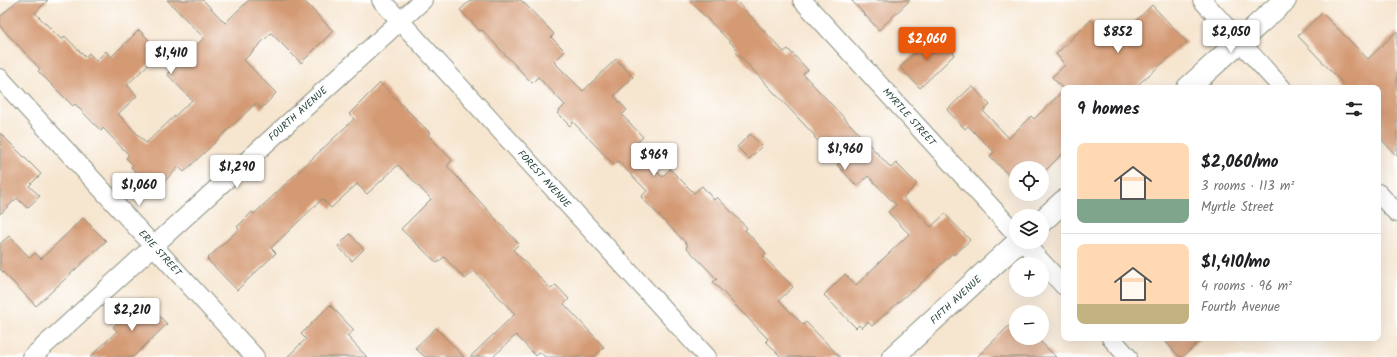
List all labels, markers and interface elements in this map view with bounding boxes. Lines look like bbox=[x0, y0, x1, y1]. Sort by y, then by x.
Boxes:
pin: $852 bbox=[1094, 20, 1142, 54]
pin: $2,050 bbox=[1198, 20, 1264, 54]
text: $852 bbox=[1103, 22, 1133, 43]
text: $2,050 bbox=[1212, 22, 1250, 43]
pin: $2,060 bbox=[894, 27, 960, 61]
text: $2,060 bbox=[907, 29, 947, 50]
pin: $1,410 bbox=[138, 41, 204, 75]
text: $1,410 bbox=[155, 43, 187, 64]
street label: FOURTH AVENUE bbox=[265, 82, 332, 145]
street label: MYRTLE STREET bbox=[878, 84, 941, 151]
text: 9 homes bbox=[1077, 96, 1140, 123]
icon: filters bbox=[1343, 98, 1365, 120]
pin: $1,960 bbox=[812, 137, 878, 171]
text: $1,960 bbox=[827, 139, 863, 160]
pin: $969 bbox=[630, 143, 678, 177]
text: $969 bbox=[640, 145, 668, 166]
street label: FOREST AVENUE bbox=[513, 146, 575, 213]
text: $2,060/mo bbox=[1201, 149, 1279, 176]
pin: $1,290 bbox=[204, 155, 270, 189]
text: $1,290 bbox=[219, 157, 255, 178]
icon: home bbox=[1109, 159, 1157, 207]
map controls bbox=[1009, 161, 1049, 345]
button: locate bbox=[1009, 161, 1049, 201]
pin: $1,060 bbox=[106, 173, 172, 207]
text: $1,060 bbox=[121, 175, 157, 196]
text: 3 rooms · 113 m² bbox=[1201, 176, 1294, 197]
text: Myrtle Street bbox=[1201, 197, 1274, 218]
button: layers bbox=[1009, 209, 1049, 249]
street label: ERIE STREET bbox=[135, 226, 187, 281]
text: $1,410/mo bbox=[1201, 249, 1270, 276]
button: + bbox=[1009, 257, 1049, 297]
icon: home bbox=[1109, 260, 1157, 308]
street label: FIFTH AVENUE bbox=[927, 271, 986, 328]
text: 4 rooms · 96 m² bbox=[1201, 276, 1292, 297]
text: Fourth Avenue bbox=[1201, 297, 1280, 318]
pin: $2,210 bbox=[99, 298, 165, 332]
text: $2,210 bbox=[114, 300, 150, 321]
button: − bbox=[1009, 305, 1049, 345]

